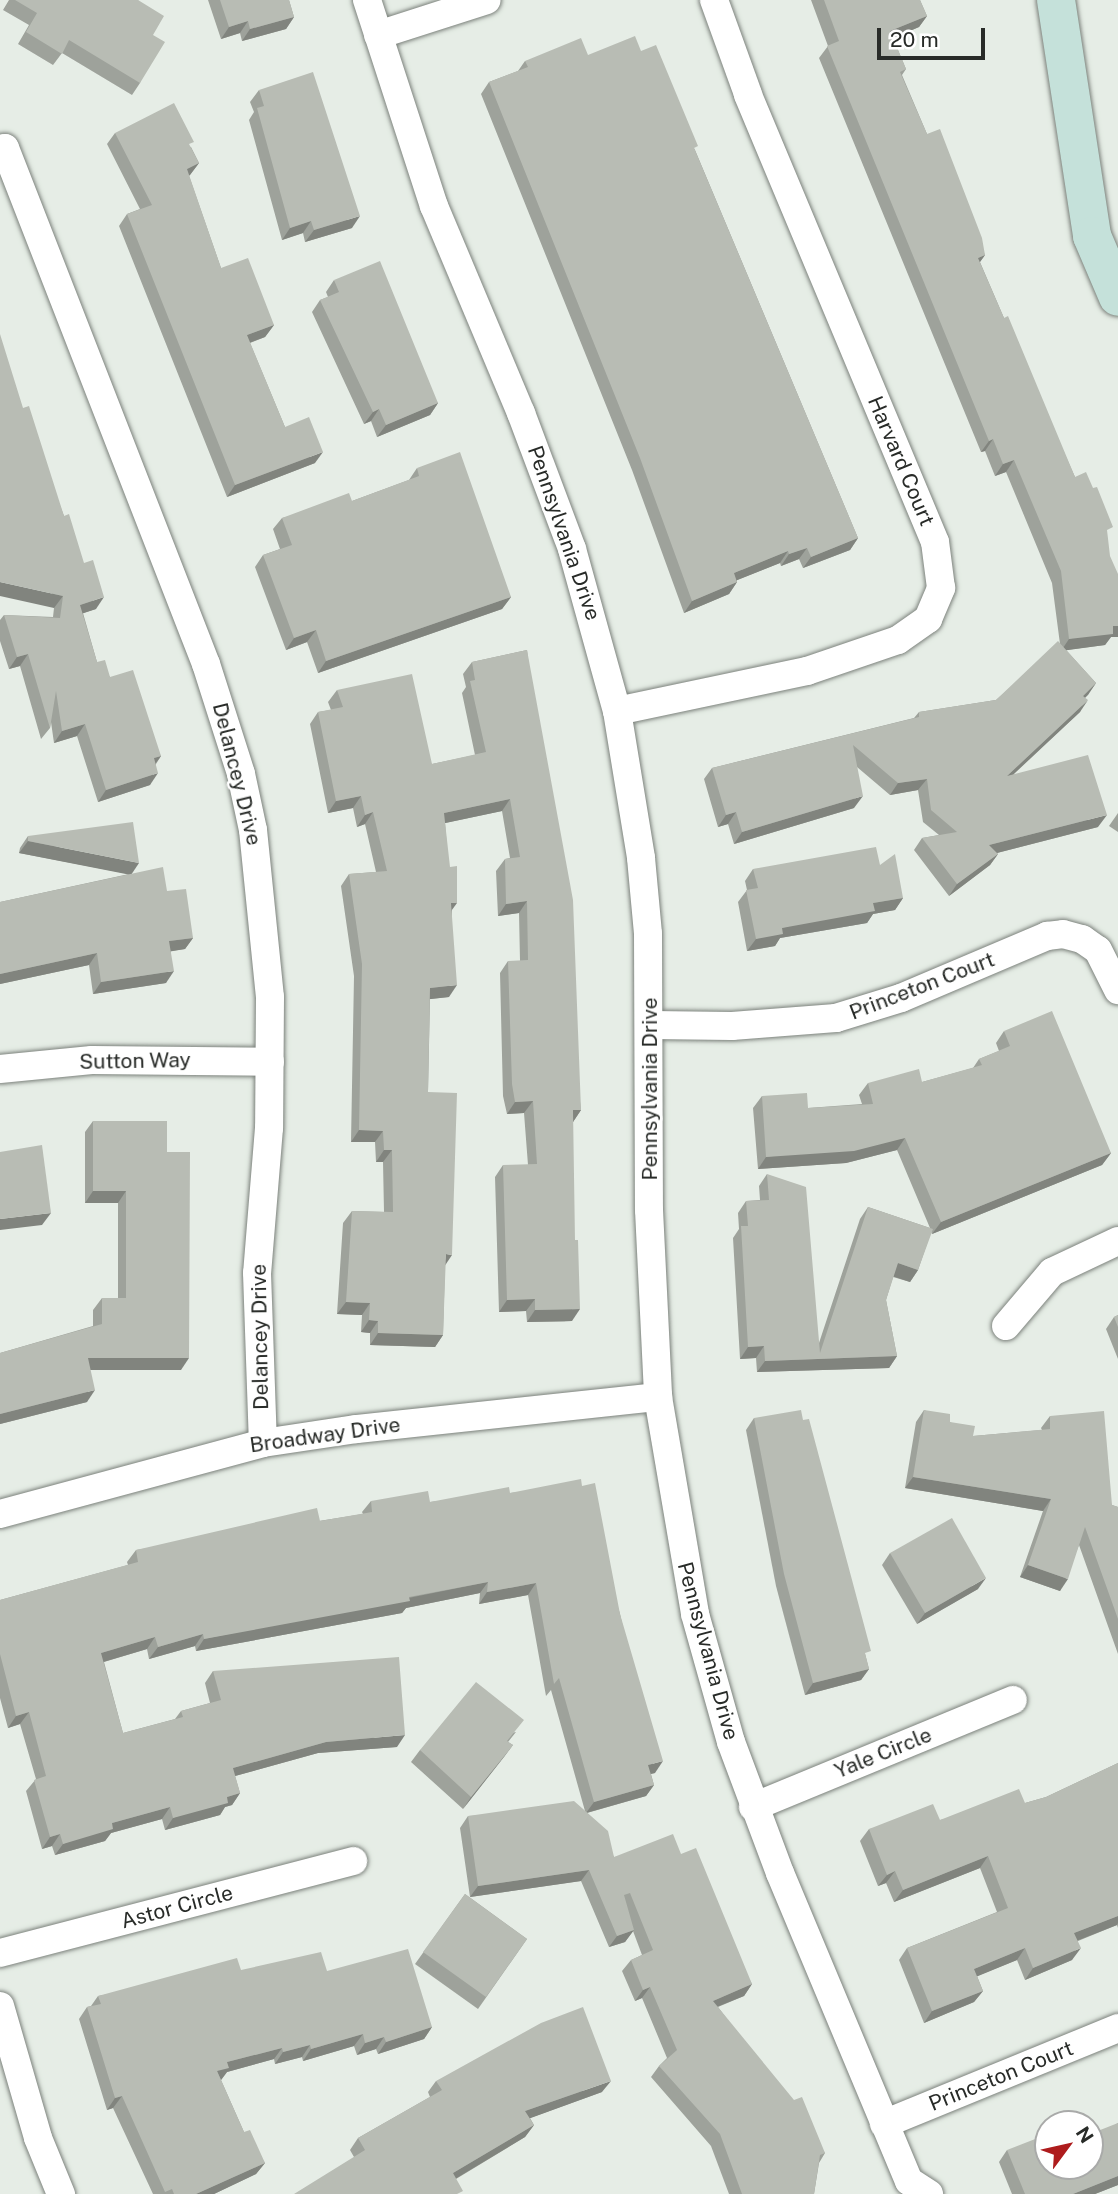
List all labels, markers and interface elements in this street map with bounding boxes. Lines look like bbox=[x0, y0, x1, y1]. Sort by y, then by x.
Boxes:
scale bar bbox=[880, 14, 988, 58]
text: 20 m bbox=[890, 27, 939, 52]
street label: Harvard Court bbox=[862, 392, 940, 530]
street label: Pennsylvania Drive bbox=[522, 442, 606, 624]
street label: Delancey Drive bbox=[207, 700, 267, 848]
street label: Princeton Court bbox=[846, 947, 998, 1025]
street label: Pennsylvania Drive bbox=[637, 997, 663, 1181]
street label: Sutton Way bbox=[79, 1047, 191, 1075]
street label: Delancey Drive bbox=[246, 1264, 274, 1410]
street label: Broadway Drive bbox=[248, 1412, 402, 1458]
street label: Pennsylvania Drive bbox=[672, 1559, 744, 1743]
street label: Yale Circle bbox=[831, 1722, 935, 1784]
street label: Astor Circle bbox=[118, 1880, 236, 1934]
street label: Princeton Court bbox=[925, 2036, 1077, 2116]
north arrow bbox=[1034, 2110, 1104, 2180]
text: N bbox=[1072, 2122, 1098, 2147]

